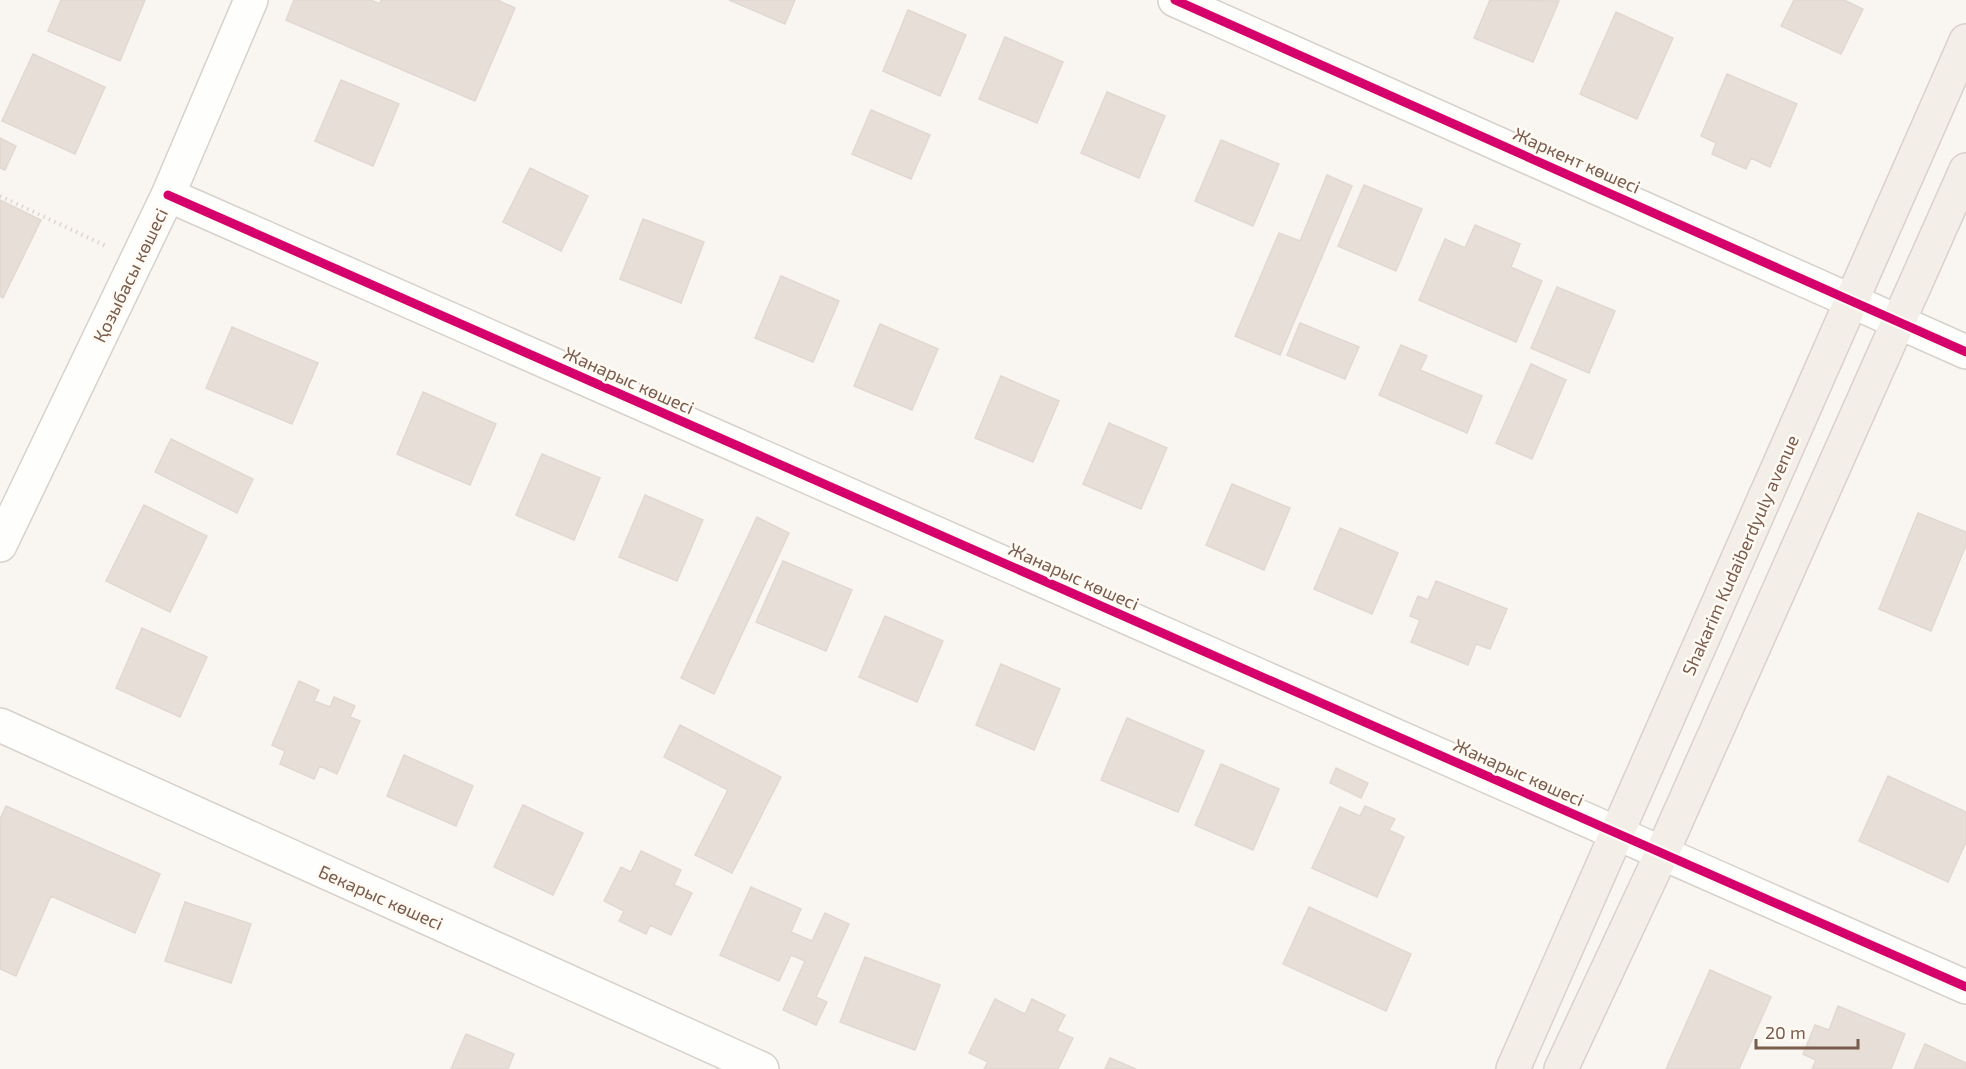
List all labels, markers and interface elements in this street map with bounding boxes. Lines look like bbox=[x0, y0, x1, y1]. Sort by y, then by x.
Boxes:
street label: Жаркент көшесі bbox=[1510, 122, 1644, 198]
street label: Қозыбасы көшесі bbox=[88, 204, 172, 346]
street label: Жанарыс көшесі bbox=[560, 341, 698, 419]
street label: Shakarim Kudaiberdyuly avenue bbox=[1677, 431, 1803, 679]
street label: Жанарыс көшесі bbox=[1005, 537, 1143, 615]
street label: Жанарыс көшесі bbox=[1450, 733, 1588, 811]
street label: Бекарыс көшесі bbox=[315, 860, 447, 934]
scale bar bbox=[1756, 1012, 1858, 1050]
text: 20 m bbox=[1765, 1021, 1806, 1043]

